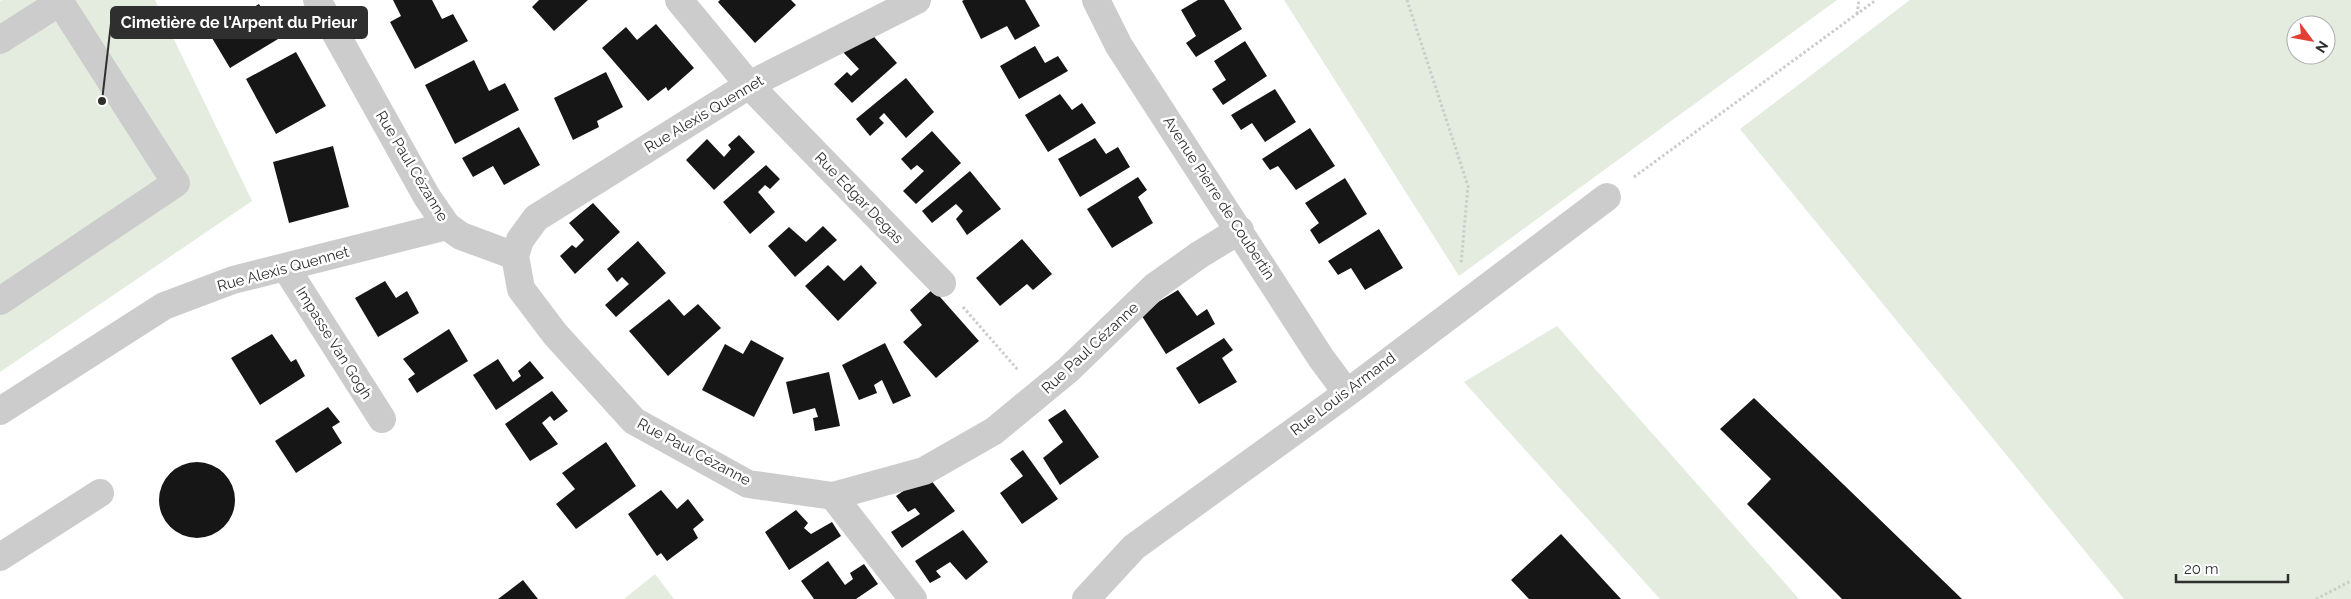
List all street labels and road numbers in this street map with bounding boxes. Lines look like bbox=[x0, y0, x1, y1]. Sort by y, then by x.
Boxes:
street label: Rue Alexis Quennet bbox=[641, 71, 767, 157]
street label: Rue Paul Cézanne bbox=[372, 107, 452, 225]
street label: Avenue Pierre de Coubertin bbox=[1159, 113, 1279, 283]
street label: Rue Edgar Degas bbox=[811, 149, 907, 247]
street label: Rue Alexis Quennet bbox=[215, 243, 351, 295]
street label: Impasse Van Gogh bbox=[292, 283, 376, 403]
street label: Rue Paul Cézanne bbox=[1038, 298, 1142, 397]
street label: Rue Louis Armand bbox=[1287, 349, 1399, 439]
street label: Rue Paul Cézanne bbox=[634, 415, 754, 490]

